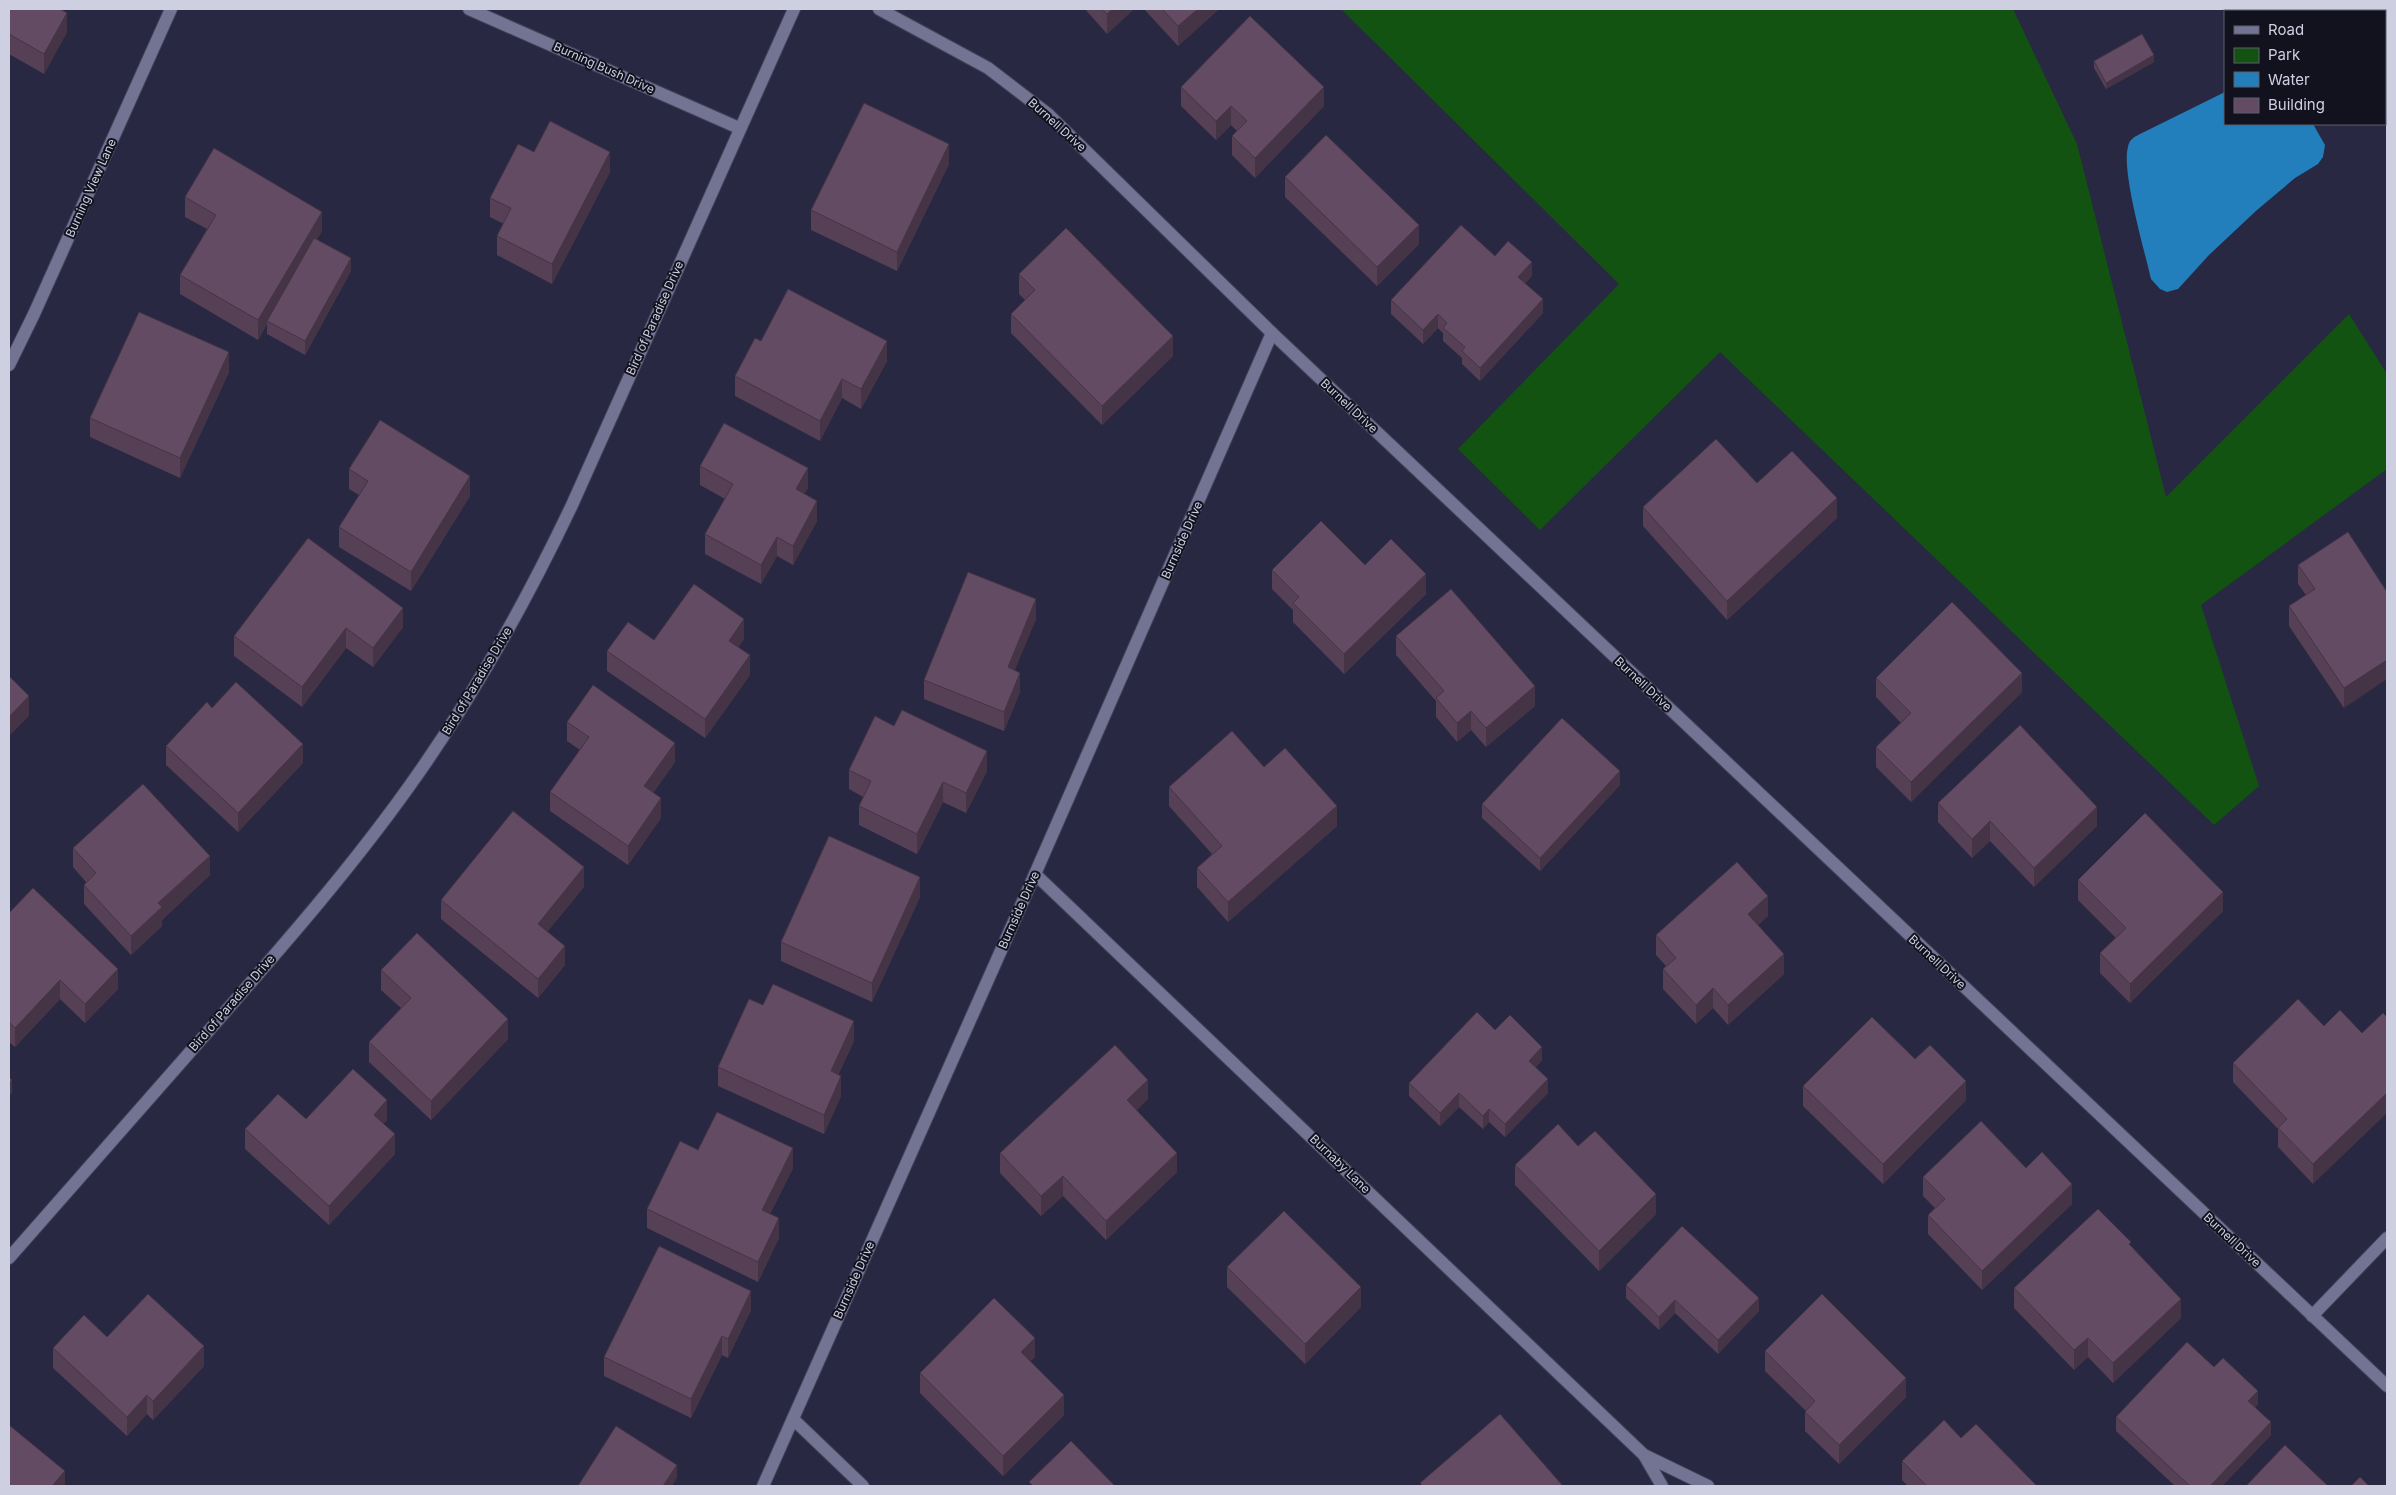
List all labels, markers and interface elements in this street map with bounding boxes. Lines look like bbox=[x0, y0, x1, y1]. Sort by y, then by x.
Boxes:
legend bbox=[2224, 10, 2386, 125]
text: Road bbox=[2268, 20, 2304, 39]
street label: Burning Bush Drive bbox=[551, 39, 657, 97]
text: Park bbox=[2268, 45, 2301, 64]
text: Water bbox=[2268, 70, 2310, 89]
street label: Burnell Drive bbox=[1025, 95, 1089, 155]
text: Building bbox=[2268, 95, 2325, 114]
street label: Burning View Lane bbox=[62, 136, 119, 239]
street label: Bird of Paradise Drive bbox=[623, 258, 686, 377]
street label: Burnell Drive bbox=[1318, 375, 1381, 436]
street label: Burnside Drive bbox=[1158, 499, 1205, 581]
street label: Bird of Paradise Drive bbox=[438, 624, 515, 737]
street label: Burnell Drive bbox=[1612, 653, 1675, 714]
street label: Burnside Drive bbox=[995, 869, 1042, 951]
street label: Burnell Drive bbox=[1906, 931, 1969, 992]
street label: Bird of Paradise Drive bbox=[186, 951, 278, 1054]
street label: Burnaby Lane bbox=[1307, 1131, 1374, 1196]
street label: Burnell Drive bbox=[2201, 1209, 2264, 1270]
street label: Burnside Drive bbox=[830, 1239, 877, 1321]

